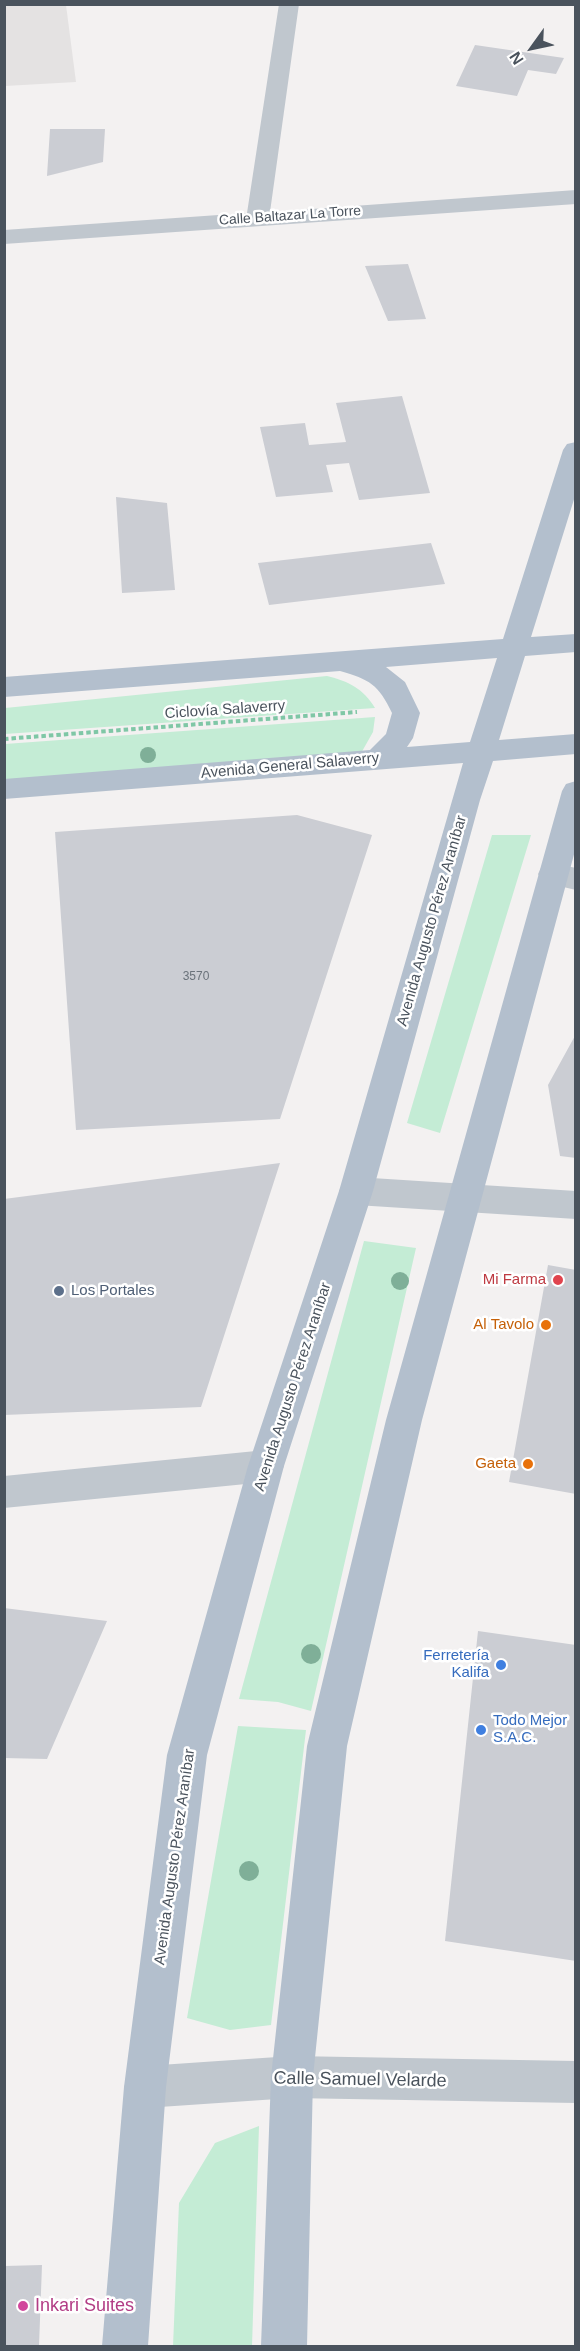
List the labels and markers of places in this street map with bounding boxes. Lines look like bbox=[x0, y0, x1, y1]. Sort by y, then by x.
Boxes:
place label: Mi Farma bbox=[483, 1271, 546, 1289]
marker: Mi Farma bbox=[551, 1273, 565, 1287]
place label: Los Portales bbox=[71, 1282, 154, 1300]
marker: Los Portales bbox=[52, 1284, 66, 1298]
place label: Al Tavolo bbox=[473, 1316, 534, 1334]
marker: Al Tavolo bbox=[539, 1318, 553, 1332]
place label: Gaeta bbox=[475, 1455, 516, 1473]
marker: Gaeta bbox=[521, 1457, 535, 1471]
place label: Ferretería Kalifa bbox=[423, 1647, 489, 1682]
marker: Ferretería Kalifa bbox=[494, 1658, 508, 1672]
place label: Todo Mejor S.A.C. bbox=[493, 1712, 567, 1747]
marker: Todo Mejor S.A.C. bbox=[474, 1723, 488, 1737]
place label: Inkari Suites bbox=[35, 2295, 134, 2317]
marker: Inkari Suites bbox=[16, 2299, 30, 2313]

